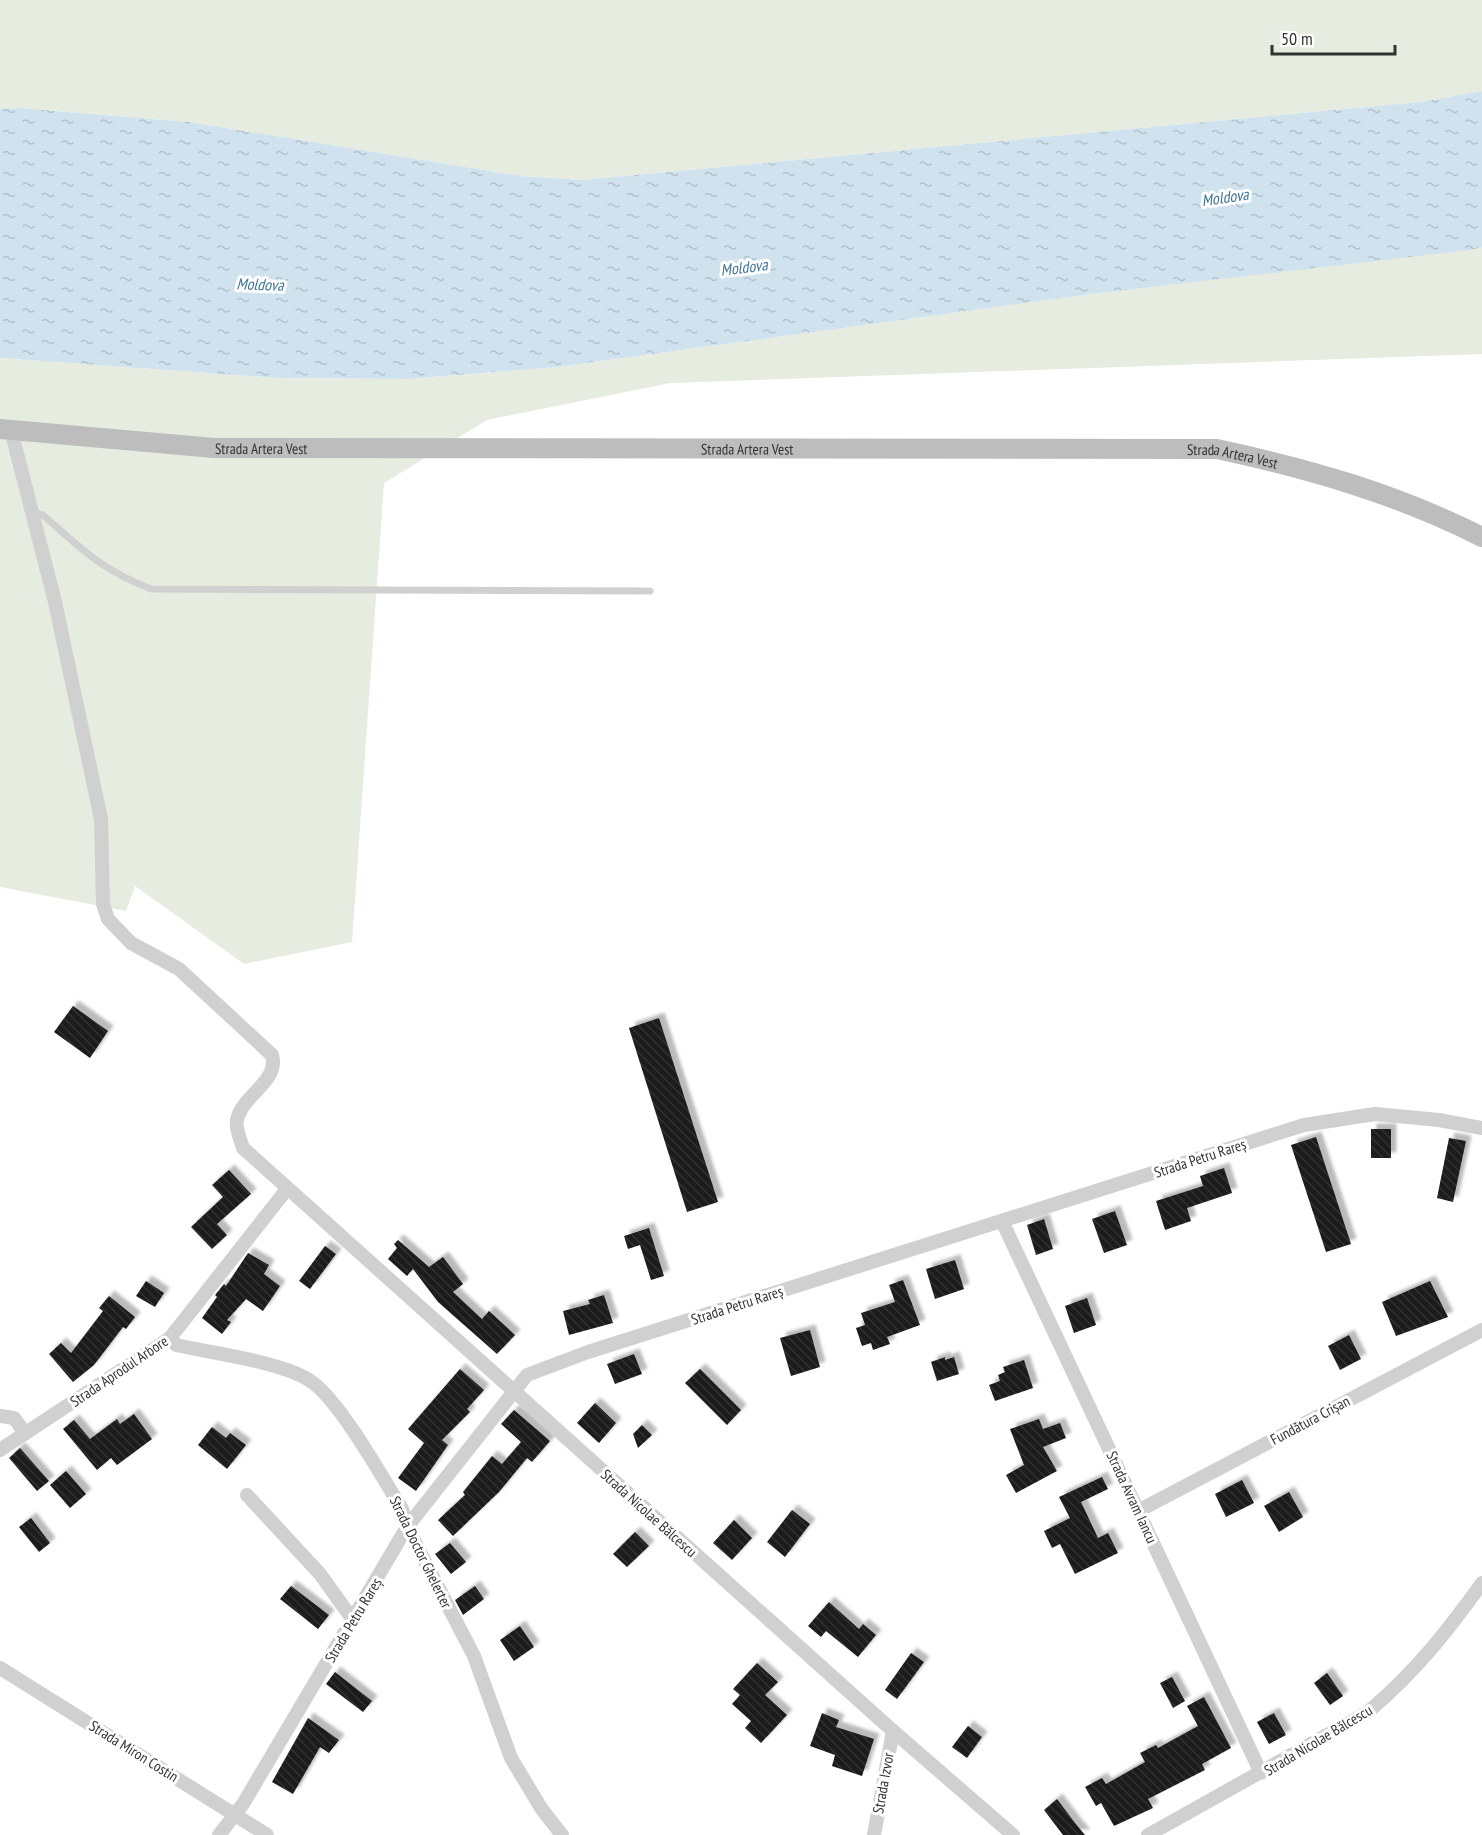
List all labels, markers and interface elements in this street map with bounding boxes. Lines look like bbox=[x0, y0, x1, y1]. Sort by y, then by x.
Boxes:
scale bar bbox=[1272, 18, 1395, 56]
text: 50 m bbox=[1281, 27, 1313, 50]
water label: Moldova bbox=[1200, 184, 1251, 210]
water label: Moldova bbox=[719, 254, 770, 280]
water label: Moldova bbox=[236, 273, 285, 295]
street label: Strada Artera Vest bbox=[215, 439, 307, 458]
street label: Strada Artera Vest bbox=[701, 439, 793, 458]
street label: Strada Artera Vest bbox=[1187, 439, 1280, 472]
street label: Strada Petru Rareș bbox=[1152, 1134, 1248, 1182]
street label: Strada Petru Rareș bbox=[689, 1281, 785, 1329]
street label: Strada Aprodul Arbore bbox=[66, 1331, 172, 1411]
street label: Fundătura Crișan bbox=[1267, 1391, 1353, 1449]
street label: Strada Avram Iancu bbox=[1102, 1448, 1162, 1546]
street label: Strada Nicolae Bălcescu bbox=[597, 1465, 701, 1561]
street label: Strada Doctor Ghelerter bbox=[386, 1493, 457, 1612]
street label: Strada Petru Rareș bbox=[320, 1574, 386, 1666]
street label: Strada Nicolae Bălcescu bbox=[1260, 1700, 1376, 1780]
street label: Strada Miron Costin bbox=[86, 1716, 182, 1786]
street label: Strada Izvor bbox=[868, 1750, 898, 1815]

